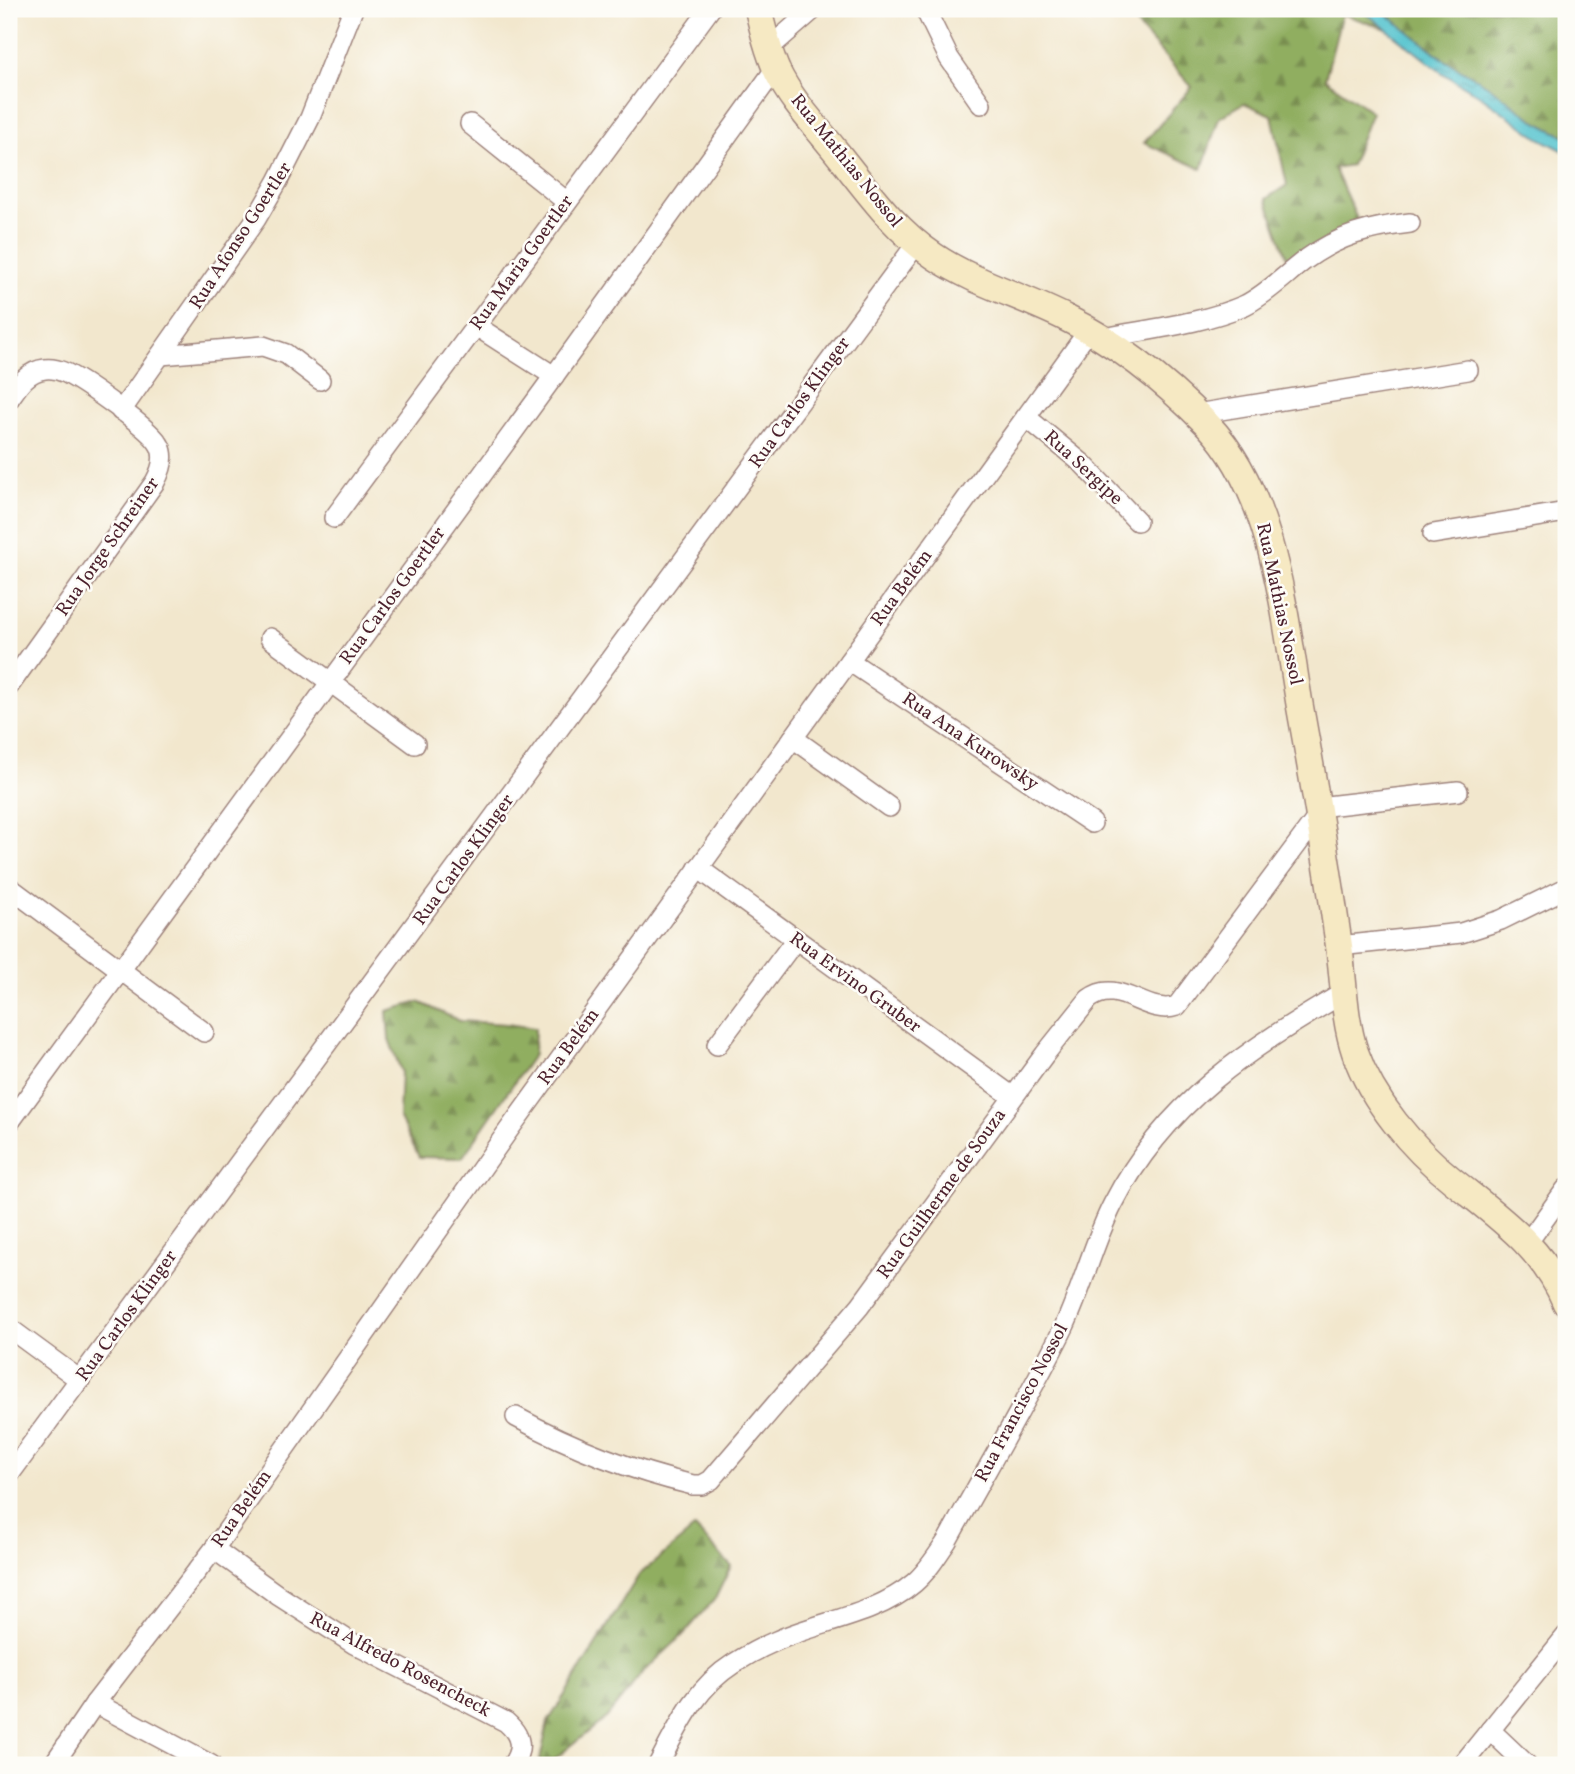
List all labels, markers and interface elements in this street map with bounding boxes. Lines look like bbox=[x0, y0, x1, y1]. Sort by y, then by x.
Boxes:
street label: Rua Mathias Nossol bbox=[784, 89, 908, 234]
street label: Rua Afonso Goertler bbox=[184, 157, 298, 315]
street label: Rua Maria Goertler bbox=[464, 190, 580, 336]
street label: Rua Carlos Klinger bbox=[743, 332, 857, 474]
street label: Rua Sergipe bbox=[1038, 424, 1128, 512]
street label: Rua Jorge Schreiner bbox=[50, 472, 166, 622]
street label: Rua Mathias Nossol bbox=[1249, 521, 1309, 688]
street label: Rua Carlos Goertler bbox=[334, 522, 452, 670]
street label: Rua Belém bbox=[865, 544, 939, 632]
street label: Rua Ana Kurowsky bbox=[896, 687, 1044, 797]
street label: Rua Carlos Klinger bbox=[407, 789, 521, 931]
street label: Rua Ervino Gruber bbox=[784, 926, 926, 1040]
street label: Rua Belém bbox=[532, 1003, 606, 1091]
street label: Rua Guilherme de Souza bbox=[871, 1104, 1013, 1284]
street label: Rua Carlos Klinger bbox=[70, 1245, 184, 1387]
street label: Rua Francisco Nossol bbox=[969, 1319, 1075, 1487]
street label: Rua Belém bbox=[206, 1465, 278, 1553]
street label: Rua Alfredo Rosencheck bbox=[305, 1606, 495, 1724]

